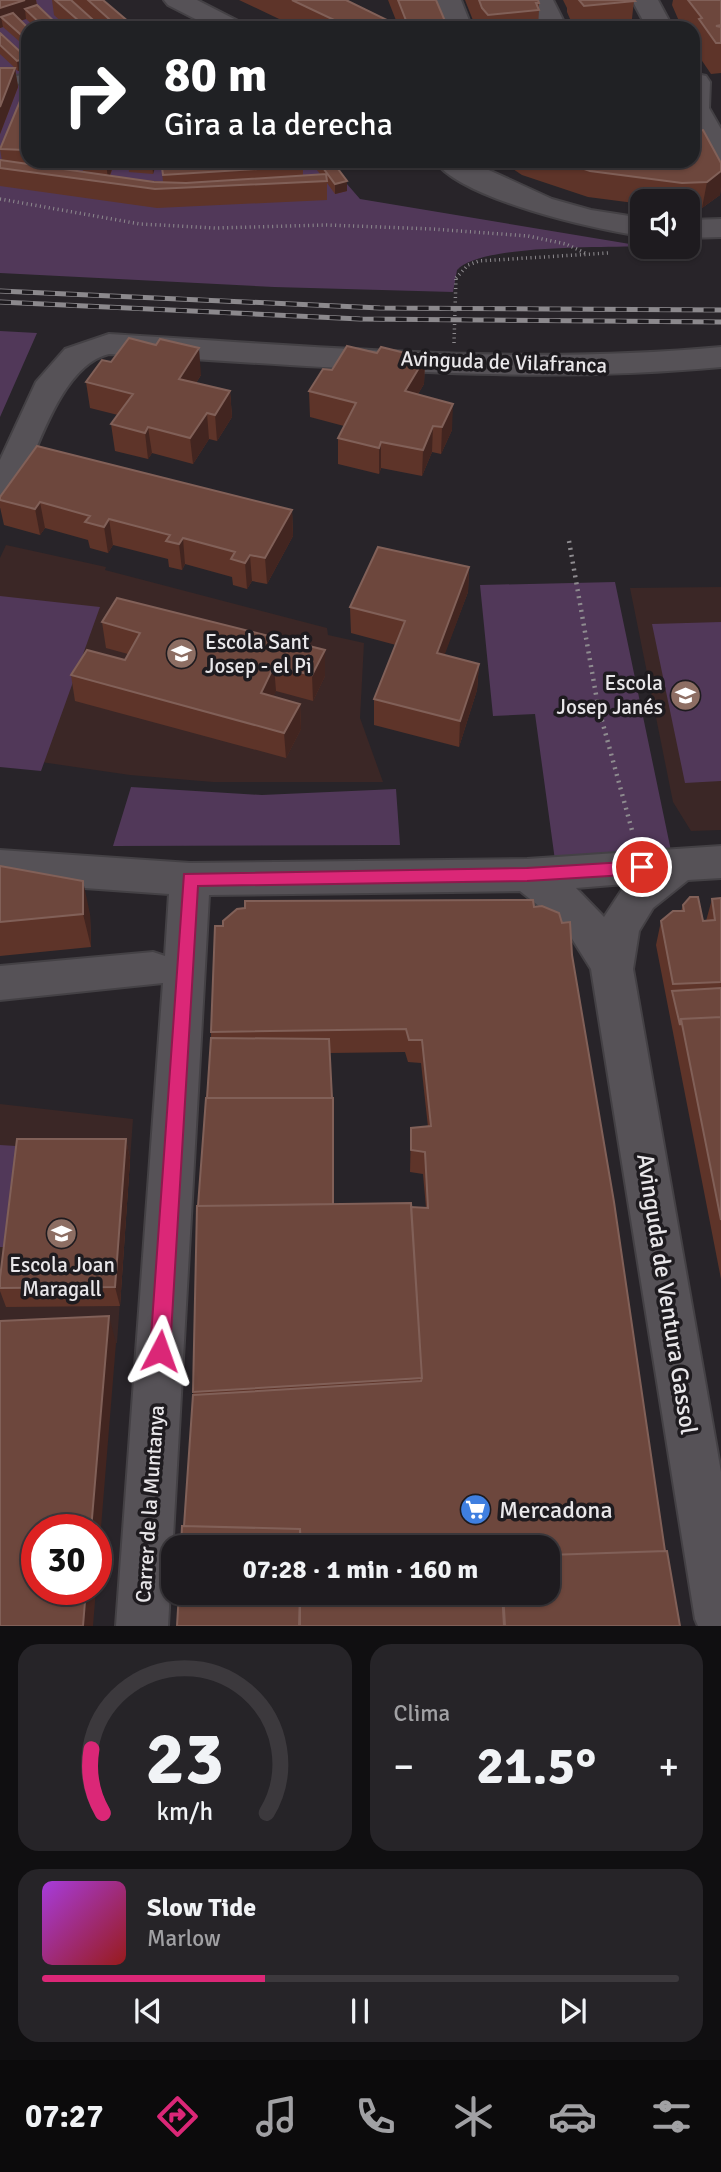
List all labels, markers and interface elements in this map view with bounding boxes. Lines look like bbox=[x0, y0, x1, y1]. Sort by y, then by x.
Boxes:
text: 80 m bbox=[164, 45, 267, 105]
icon: right bbox=[49, 49, 140, 140]
text: Gira a la derecha bbox=[164, 105, 393, 144]
map controls bbox=[630, 189, 700, 259]
button: sound bbox=[630, 189, 700, 259]
street label: Avinguda de Vilafranca bbox=[400, 345, 608, 379]
place label: Escola Sant Josep - el Pi bbox=[205, 629, 312, 679]
school or university icon: Escola Sant Josep - el Pi bbox=[165, 637, 199, 671]
place label: Escola Josep Janés bbox=[557, 670, 663, 720]
school or university icon: Escola Josep Janés bbox=[669, 678, 703, 712]
pin bbox=[612, 837, 672, 897]
icon: arrive bbox=[623, 848, 661, 886]
street label: Avinguda de Ventura Gassol bbox=[630, 1151, 704, 1437]
school or university icon: Escola Joan Maragall bbox=[45, 1216, 79, 1250]
place label: Escola Joan Maragall bbox=[9, 1252, 115, 1302]
position arrow bbox=[123, 1314, 197, 1388]
street label: Carrer de la Muntanya bbox=[130, 1404, 170, 1604]
supermarket icon: Mercadona bbox=[459, 1493, 493, 1527]
place label: Mercadona bbox=[499, 1495, 613, 1525]
speed limit sign: 30 bbox=[21, 1514, 112, 1605]
text: 07:28 · 1 min · 160 m bbox=[243, 1554, 478, 1586]
text: Clima bbox=[394, 1699, 450, 1728]
text: 23 bbox=[145, 1716, 224, 1805]
text: 21.5° bbox=[476, 1734, 596, 1798]
text: − bbox=[394, 1743, 414, 1790]
text: + bbox=[658, 1743, 679, 1790]
text: km/h bbox=[156, 1796, 213, 1827]
text: Slow Tide bbox=[147, 1892, 256, 1924]
text: Marlow bbox=[147, 1924, 221, 1953]
icon: previous bbox=[129, 1992, 167, 2030]
icon: pause bbox=[341, 1992, 379, 2030]
icon: next bbox=[554, 1992, 592, 2030]
icon: directions bbox=[153, 2092, 202, 2141]
icon: music bbox=[252, 2092, 301, 2141]
icon: phone bbox=[351, 2092, 400, 2141]
icon: climate bbox=[449, 2092, 498, 2141]
icon: car bbox=[548, 2092, 597, 2141]
icon: filters bbox=[647, 2092, 696, 2141]
text: 07:27 bbox=[25, 2097, 103, 2136]

